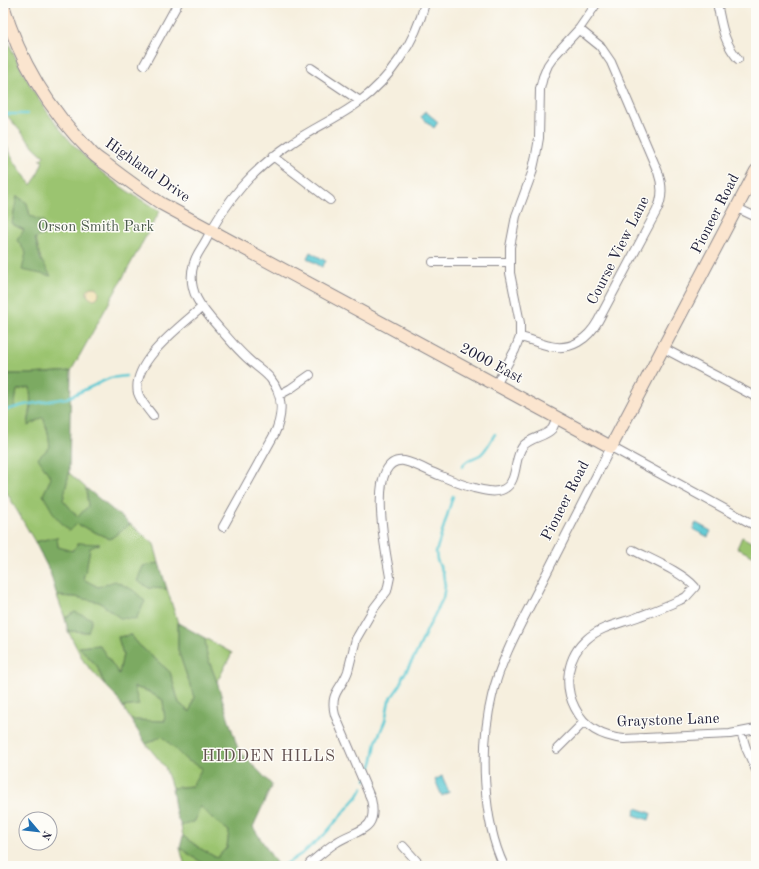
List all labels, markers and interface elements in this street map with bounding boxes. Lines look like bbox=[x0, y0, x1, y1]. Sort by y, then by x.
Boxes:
street label: Highland Drive bbox=[102, 136, 192, 206]
street label: Pioneer Road bbox=[689, 172, 743, 256]
street label: Course View Lane bbox=[585, 194, 653, 308]
park label: Orson Smith Park bbox=[38, 220, 155, 235]
street label: 2000 East bbox=[457, 341, 525, 387]
street label: Pioneer Road bbox=[539, 459, 593, 543]
street label: Graystone Lane bbox=[616, 712, 720, 730]
district label: HIDDEN HILLS bbox=[202, 749, 336, 765]
north arrow bbox=[18, 811, 58, 851]
text: N bbox=[38, 829, 52, 842]

